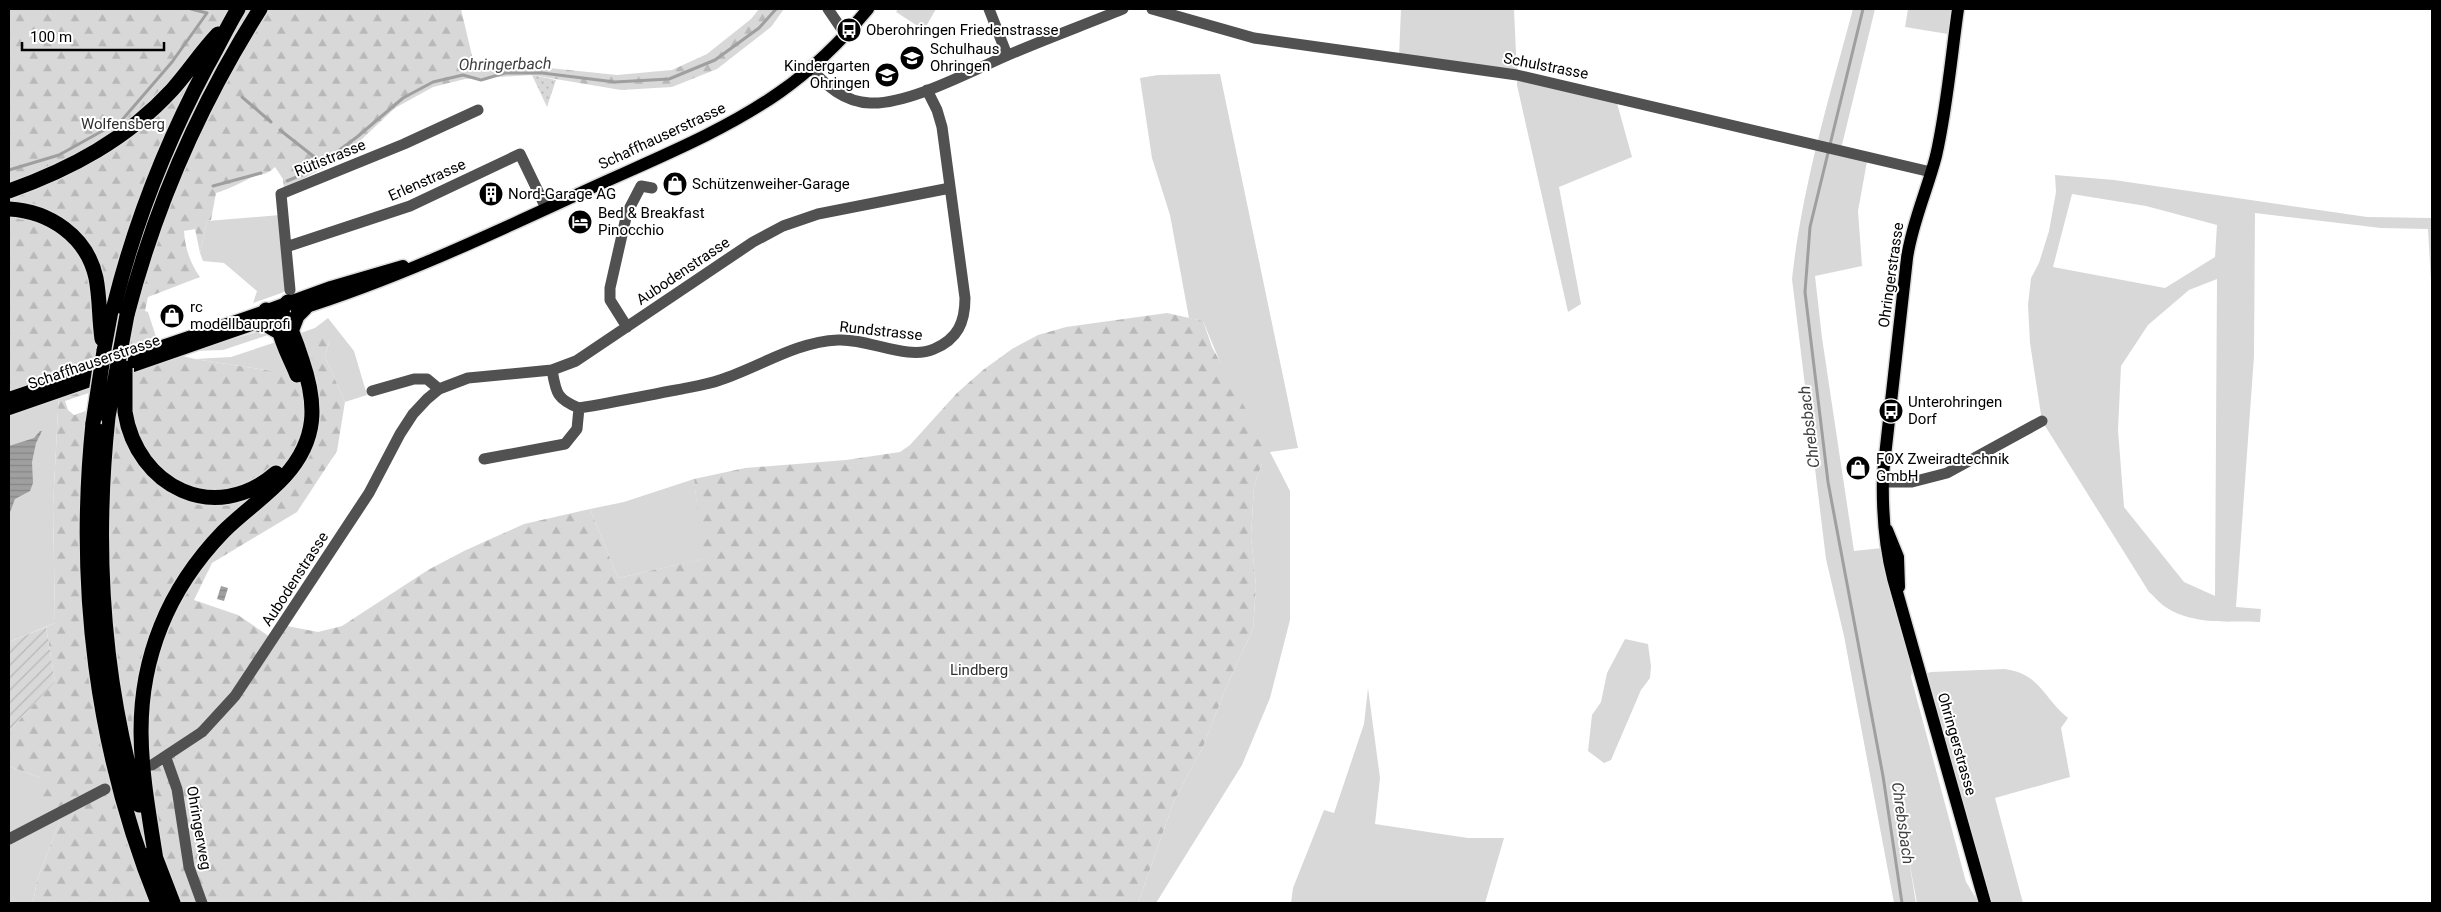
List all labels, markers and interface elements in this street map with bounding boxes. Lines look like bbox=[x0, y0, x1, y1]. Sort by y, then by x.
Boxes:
bus stop icon: Oberohringen Friedenstrasse bbox=[836, 17, 862, 43]
scale bar bbox=[22, 20, 165, 52]
place label: Oberohringen Friedenstrasse bbox=[866, 21, 1058, 39]
text: 100 m bbox=[30, 28, 72, 46]
place label: Schulhaus Ohringen bbox=[930, 40, 999, 75]
school or university icon: Schulhaus Ohringen bbox=[899, 45, 925, 71]
street label: Schulstrasse bbox=[1502, 49, 1590, 83]
water label: Ohringerbach bbox=[458, 54, 552, 74]
place label: Kindergarten Ohringen bbox=[784, 57, 870, 92]
school or university icon: Kindergarten Ohringen bbox=[874, 62, 900, 88]
street label: Schaffhauserstrasse bbox=[596, 99, 728, 173]
park label: Wolfensberg bbox=[81, 115, 165, 133]
street label: Rütistrasse bbox=[292, 136, 368, 180]
street label: Erlenstrasse bbox=[386, 155, 468, 205]
shop icon: Schützenweiher-Garage bbox=[662, 171, 688, 197]
place label: Schützenweiher-Garage bbox=[692, 175, 850, 193]
building icon: Nord-Garage AG bbox=[478, 181, 504, 207]
place label: Nord-Garage AG bbox=[508, 185, 616, 203]
place label: Bed & Breakfast Pinocchio bbox=[598, 204, 705, 239]
hotel icon: Bed & Breakfast Pinocchio bbox=[567, 209, 593, 235]
street label: Ohringerstrasse bbox=[1875, 221, 1907, 329]
street label: Aubodenstrasse bbox=[633, 233, 733, 309]
place label: rc modellbauprofi bbox=[190, 298, 291, 333]
shop icon: rc modellbauprofi bbox=[159, 303, 185, 329]
street label: Rundstrasse bbox=[839, 318, 923, 344]
street label: Schaffhauserstrasse bbox=[26, 331, 162, 393]
water label: Chrebsbach bbox=[1795, 385, 1823, 469]
place label: Unterohringen Dorf bbox=[1908, 393, 2002, 428]
bus stop icon: Unterohringen Dorf bbox=[1878, 398, 1904, 424]
place label: FOX Zweiradtechnik GmbH bbox=[1876, 450, 2010, 485]
shop icon: FOX Zweiradtechnik GmbH bbox=[1845, 455, 1871, 481]
street label: Aubodenstrasse bbox=[258, 528, 332, 629]
park label: Lindberg bbox=[950, 661, 1008, 679]
street label: Ohringerstrasse bbox=[1934, 691, 1980, 798]
water label: Chrebsbach bbox=[1888, 781, 1918, 865]
street label: Ohringerweg bbox=[183, 785, 215, 871]

